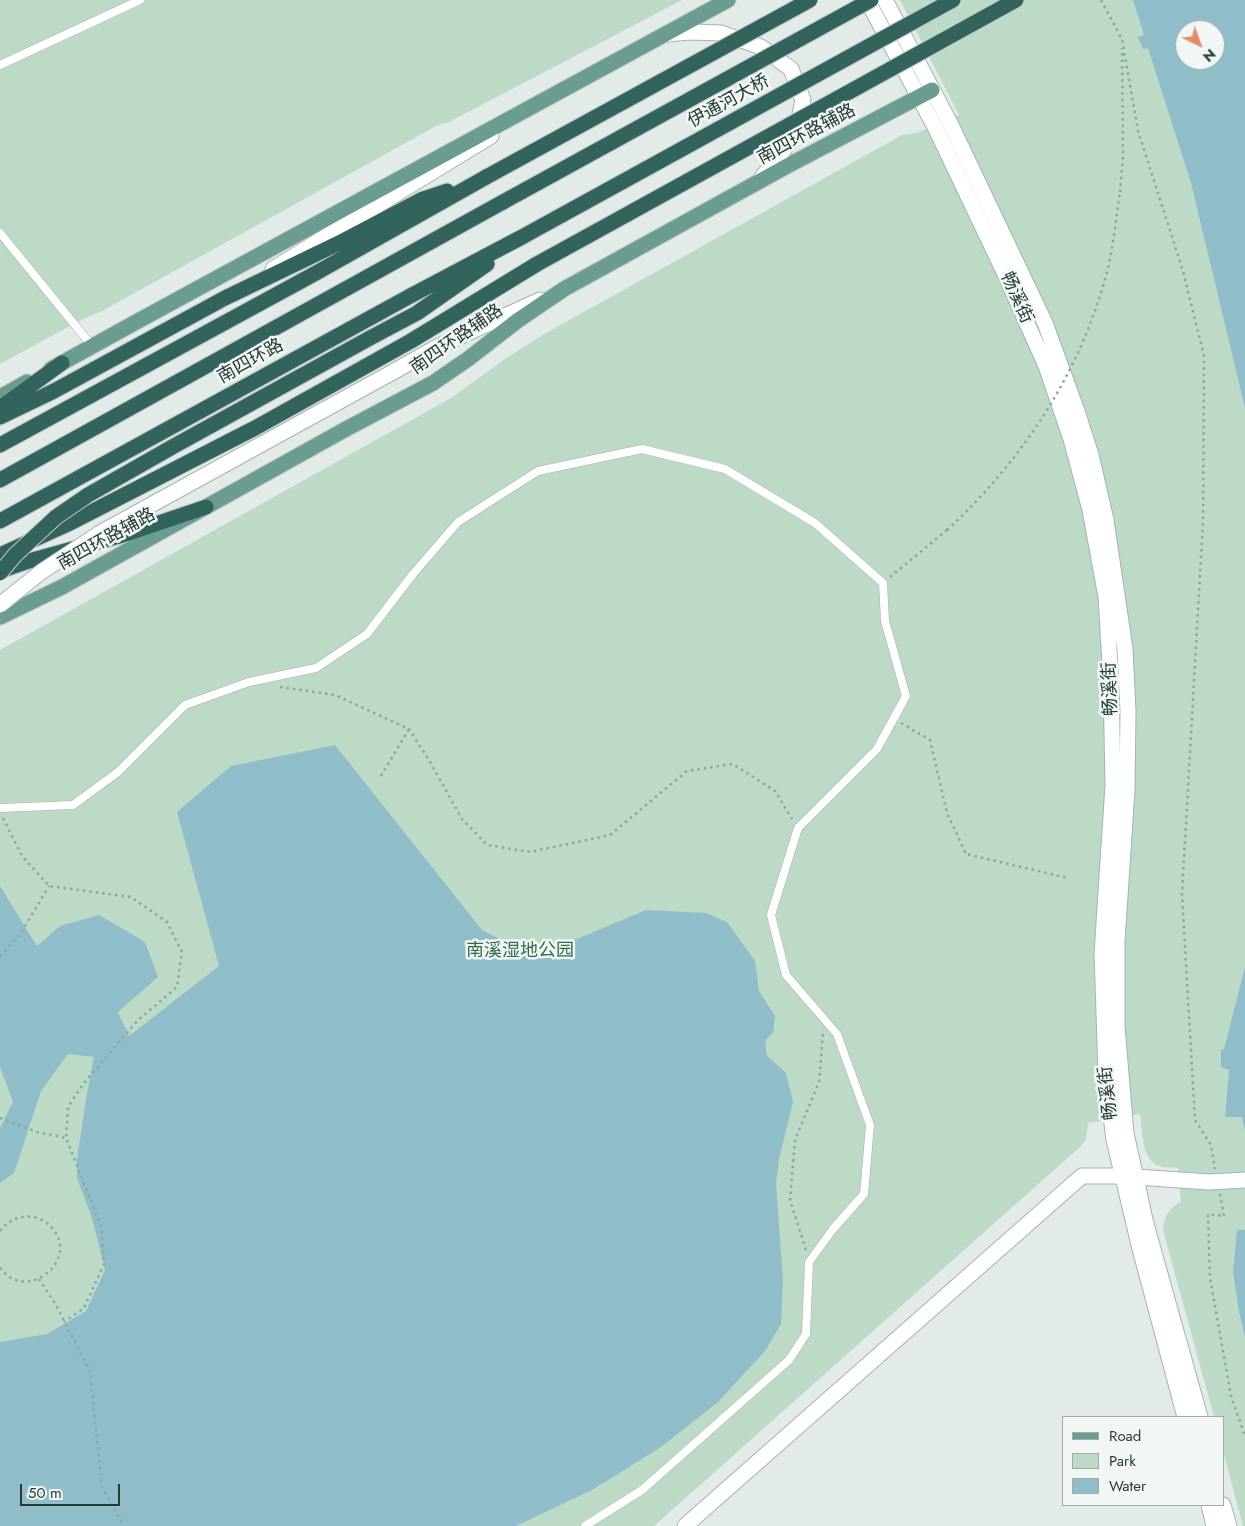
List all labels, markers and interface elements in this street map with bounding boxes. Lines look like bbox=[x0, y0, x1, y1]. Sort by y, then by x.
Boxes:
north arrow bbox=[1175, 20, 1225, 70]
text: N bbox=[1199, 44, 1220, 67]
street label: 伊通河大桥 bbox=[684, 71, 774, 133]
street label: 南四环路辅路 bbox=[754, 100, 860, 170]
street label: 畅溪街 bbox=[995, 269, 1037, 327]
street label: 南四环路辅路 bbox=[407, 300, 507, 380]
street label: 南四环路 bbox=[214, 335, 288, 389]
street label: 南四环路辅路 bbox=[55, 504, 159, 576]
street label: 畅溪街 bbox=[1099, 662, 1123, 716]
park label: 南溪湿地公园 bbox=[466, 941, 574, 963]
street label: 畅溪街 bbox=[1095, 1065, 1123, 1121]
legend bbox=[1062, 1416, 1225, 1506]
text: Road bbox=[1109, 1425, 1141, 1447]
text: Park bbox=[1109, 1450, 1136, 1472]
scale bar bbox=[22, 1474, 122, 1506]
text: Water bbox=[1109, 1475, 1146, 1497]
text: 50 m bbox=[28, 1482, 62, 1504]

